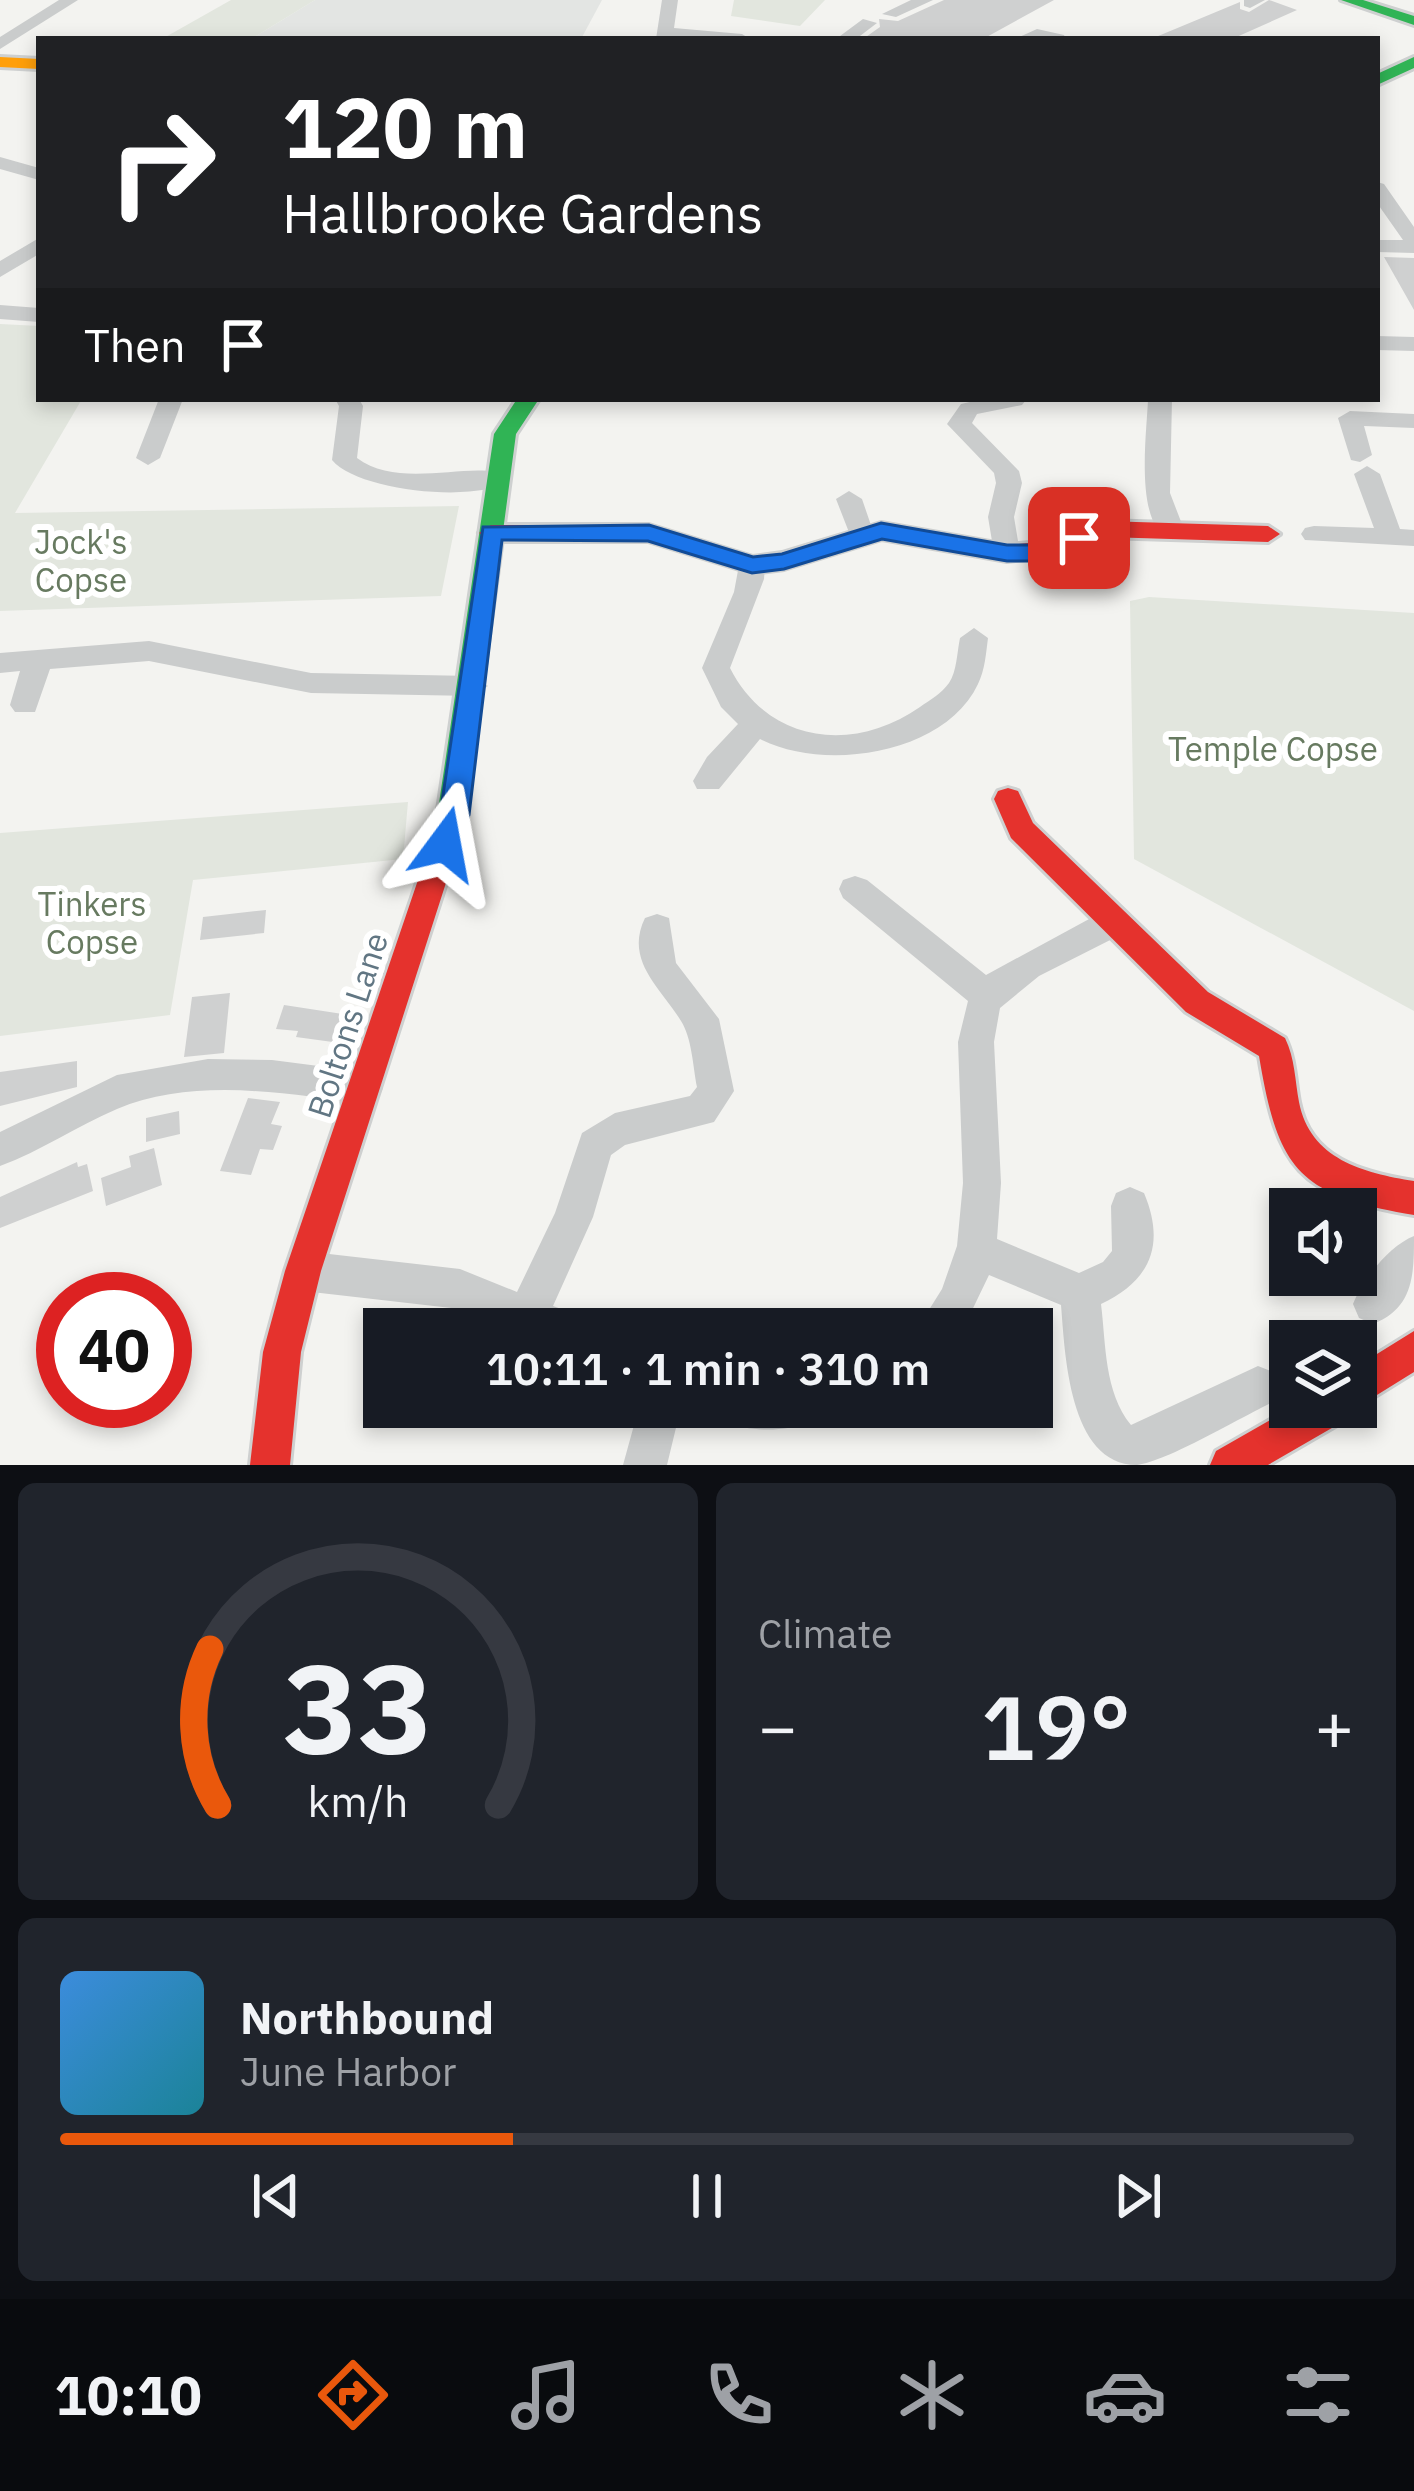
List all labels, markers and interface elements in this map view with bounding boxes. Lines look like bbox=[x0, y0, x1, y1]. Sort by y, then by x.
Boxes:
text: 120 m bbox=[282, 72, 528, 181]
icon: right bbox=[84, 84, 240, 240]
text: Hallbrooke Gardens bbox=[282, 178, 763, 248]
icon: arrive bbox=[210, 312, 276, 378]
text: Then bbox=[84, 316, 186, 374]
pin bbox=[1028, 487, 1130, 589]
icon: arrive bbox=[1046, 505, 1112, 571]
park label: Jock's Copse bbox=[34, 520, 128, 601]
park label: Temple Copse bbox=[1168, 727, 1378, 770]
position arrow bbox=[382, 781, 508, 907]
park label: Tinkers Copse bbox=[38, 882, 147, 963]
street label: Boltons Lane bbox=[297, 927, 397, 1123]
map controls bbox=[1269, 1188, 1377, 1428]
button: sound bbox=[1269, 1188, 1377, 1296]
speed limit sign: 40 bbox=[36, 1272, 192, 1428]
button: layers bbox=[1269, 1320, 1377, 1428]
text: 10:11 · 1 min · 310 m bbox=[486, 1339, 930, 1397]
text: Climate bbox=[758, 1608, 892, 1659]
text: 33 bbox=[283, 1626, 433, 1788]
text: 19° bbox=[981, 1668, 1131, 1785]
text: − bbox=[758, 1683, 798, 1769]
text: + bbox=[1314, 1683, 1354, 1769]
text: km/h bbox=[308, 1772, 408, 1828]
text: Northbound bbox=[240, 1988, 494, 2046]
text: June Harbor bbox=[240, 2046, 456, 2097]
icon: previous bbox=[243, 2163, 309, 2229]
icon: pause bbox=[674, 2163, 740, 2229]
icon: next bbox=[1105, 2163, 1171, 2229]
icon: directions bbox=[311, 2353, 395, 2437]
icon: music bbox=[504, 2353, 588, 2437]
icon: phone bbox=[697, 2353, 781, 2437]
icon: climate bbox=[890, 2353, 974, 2437]
icon: car bbox=[1083, 2353, 1167, 2437]
icon: filters bbox=[1276, 2353, 1360, 2437]
text: 10:10 bbox=[54, 2360, 202, 2430]

